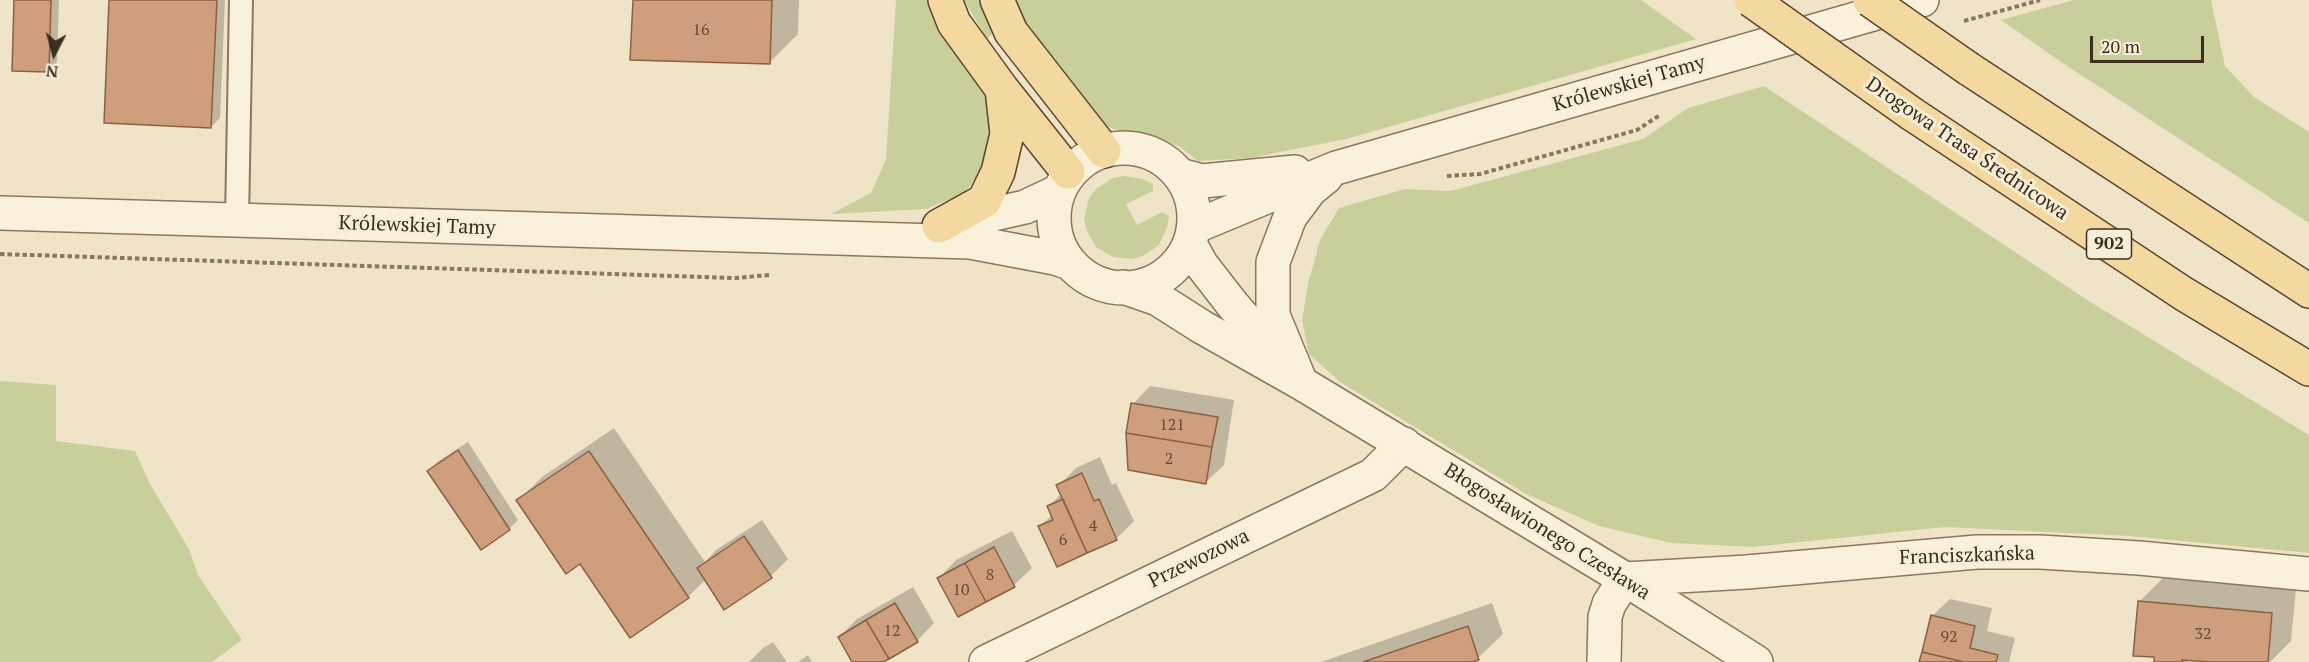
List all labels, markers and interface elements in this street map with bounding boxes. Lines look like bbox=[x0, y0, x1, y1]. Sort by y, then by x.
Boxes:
house number: 16 bbox=[692, 20, 710, 40]
north arrow bbox=[24, 24, 84, 84]
scale bar bbox=[2093, 24, 2207, 62]
text: 20 m bbox=[2101, 34, 2140, 58]
street label: Królewskiej Tamy bbox=[1550, 51, 1708, 117]
text: N bbox=[45, 60, 59, 83]
street label: Drogowa Trasa Średnicowa bbox=[1861, 72, 2073, 226]
street label: Królewskiej Tamy bbox=[338, 211, 496, 241]
road number: 902 bbox=[2086, 229, 2132, 259]
house number: 121 bbox=[1159, 415, 1185, 435]
house number: 2 bbox=[1165, 449, 1173, 469]
street label: Błogosławionego Czesława bbox=[1439, 459, 1655, 605]
house number: 4 bbox=[1089, 516, 1097, 536]
street label: Przewozowa bbox=[1145, 524, 1253, 594]
house number: 6 bbox=[1059, 530, 1067, 550]
street label: Franciszkańska bbox=[1899, 542, 2035, 570]
house number: 8 bbox=[986, 565, 994, 585]
house number: 10 bbox=[952, 580, 970, 600]
house number: 12 bbox=[883, 621, 901, 641]
house number: 32 bbox=[2194, 624, 2212, 644]
house number: 92 bbox=[1940, 627, 1958, 647]

